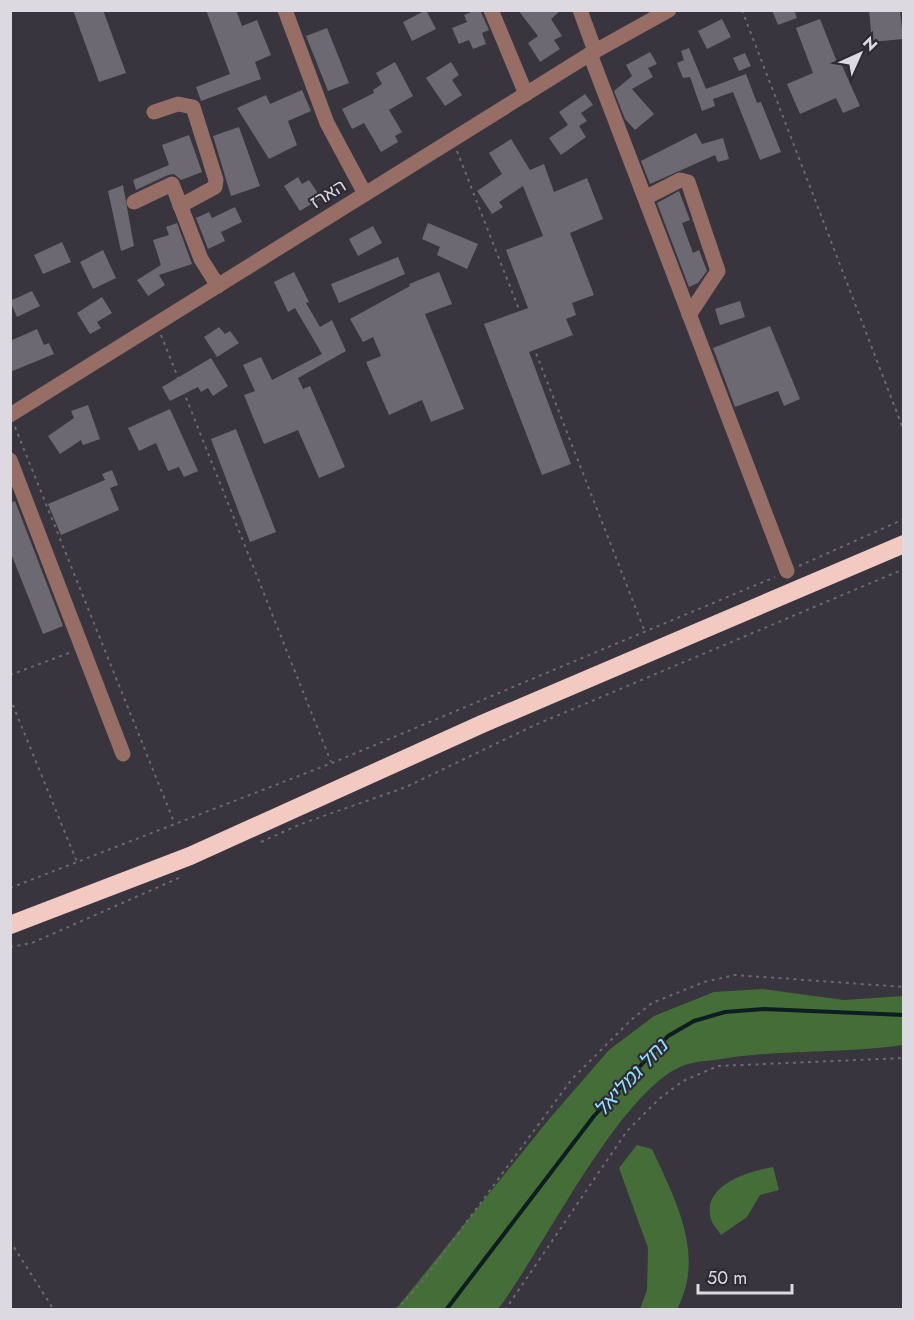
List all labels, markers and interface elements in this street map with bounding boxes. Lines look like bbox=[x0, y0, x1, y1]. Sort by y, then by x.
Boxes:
north arrow bbox=[830, 24, 890, 84]
text: N bbox=[858, 31, 883, 56]
street label: הארז bbox=[305, 173, 351, 215]
water label: נחל גמליאל bbox=[587, 1032, 676, 1123]
scale bar bbox=[698, 1257, 792, 1295]
text: 50 m bbox=[707, 1265, 747, 1291]

